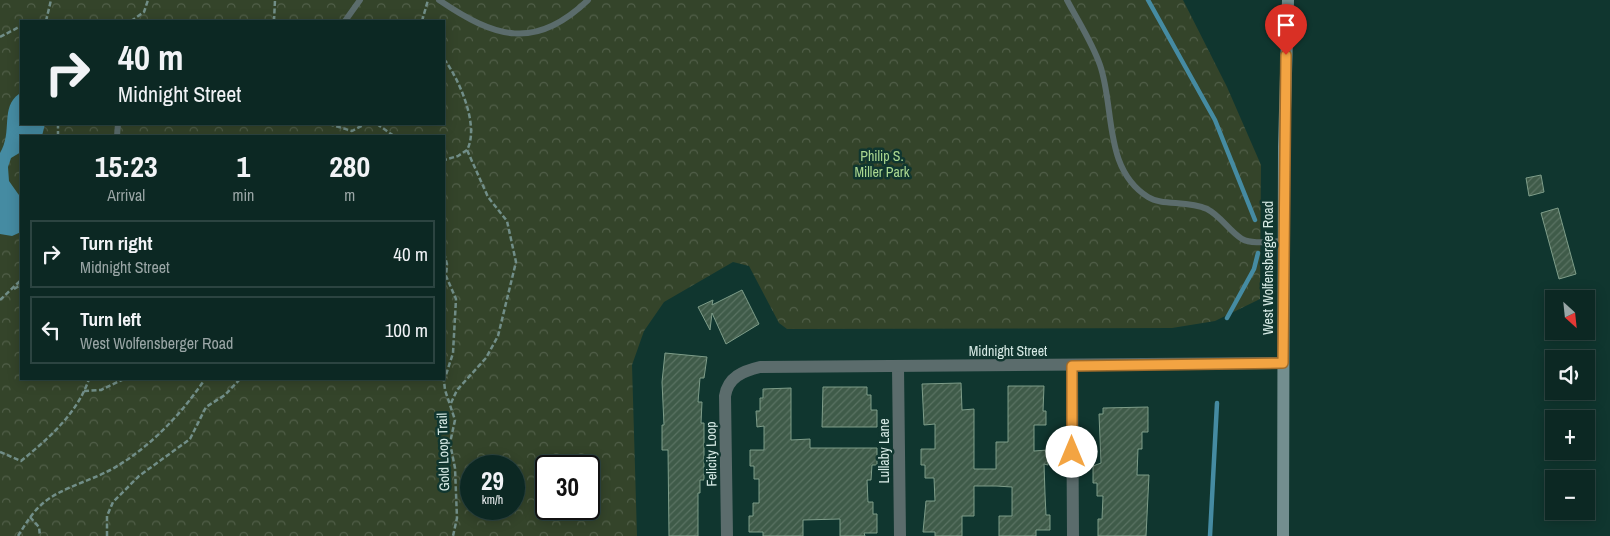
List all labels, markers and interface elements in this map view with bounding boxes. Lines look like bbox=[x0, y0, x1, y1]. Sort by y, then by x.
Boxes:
pin bbox=[1265, 4, 1307, 55]
icon: arrive bbox=[1272, 11, 1300, 39]
text: 40 m bbox=[118, 34, 183, 81]
icon: right bbox=[35, 40, 100, 105]
text: Midnight Street bbox=[118, 79, 241, 109]
text: 15:23 bbox=[95, 146, 158, 186]
text: 1 bbox=[237, 146, 250, 186]
text: 280 bbox=[329, 146, 370, 186]
park label: Philip S. Miller Park bbox=[855, 147, 910, 181]
text: Arrival bbox=[107, 184, 145, 206]
text: min bbox=[232, 184, 254, 206]
text: m bbox=[344, 184, 355, 206]
street label: West Wolfensberger Road bbox=[1259, 201, 1277, 335]
text: Turn right bbox=[80, 230, 152, 256]
icon: right bbox=[37, 240, 65, 268]
text: 40 m bbox=[393, 241, 428, 267]
text: Midnight Street bbox=[80, 256, 170, 278]
north arrow bbox=[1545, 290, 1595, 340]
map controls bbox=[1545, 290, 1595, 520]
text: Turn left bbox=[80, 306, 141, 332]
icon: left bbox=[37, 316, 65, 344]
text: 100 m bbox=[385, 317, 428, 343]
text: West Wolfensberger Road bbox=[80, 332, 233, 354]
street label: Midnight Street bbox=[969, 342, 1047, 360]
button: sound bbox=[1545, 350, 1595, 400]
button: + bbox=[1545, 410, 1595, 460]
street label: Gold Loop Trail bbox=[433, 412, 453, 492]
street label: Lullaby Lane bbox=[875, 418, 893, 484]
street label: Felicity Loop bbox=[701, 421, 721, 487]
position arrow bbox=[1045, 425, 1097, 477]
speed limit sign: 30 bbox=[535, 455, 600, 520]
text: 29 bbox=[481, 464, 504, 498]
button: − bbox=[1545, 470, 1595, 520]
text: km/h bbox=[482, 492, 503, 508]

